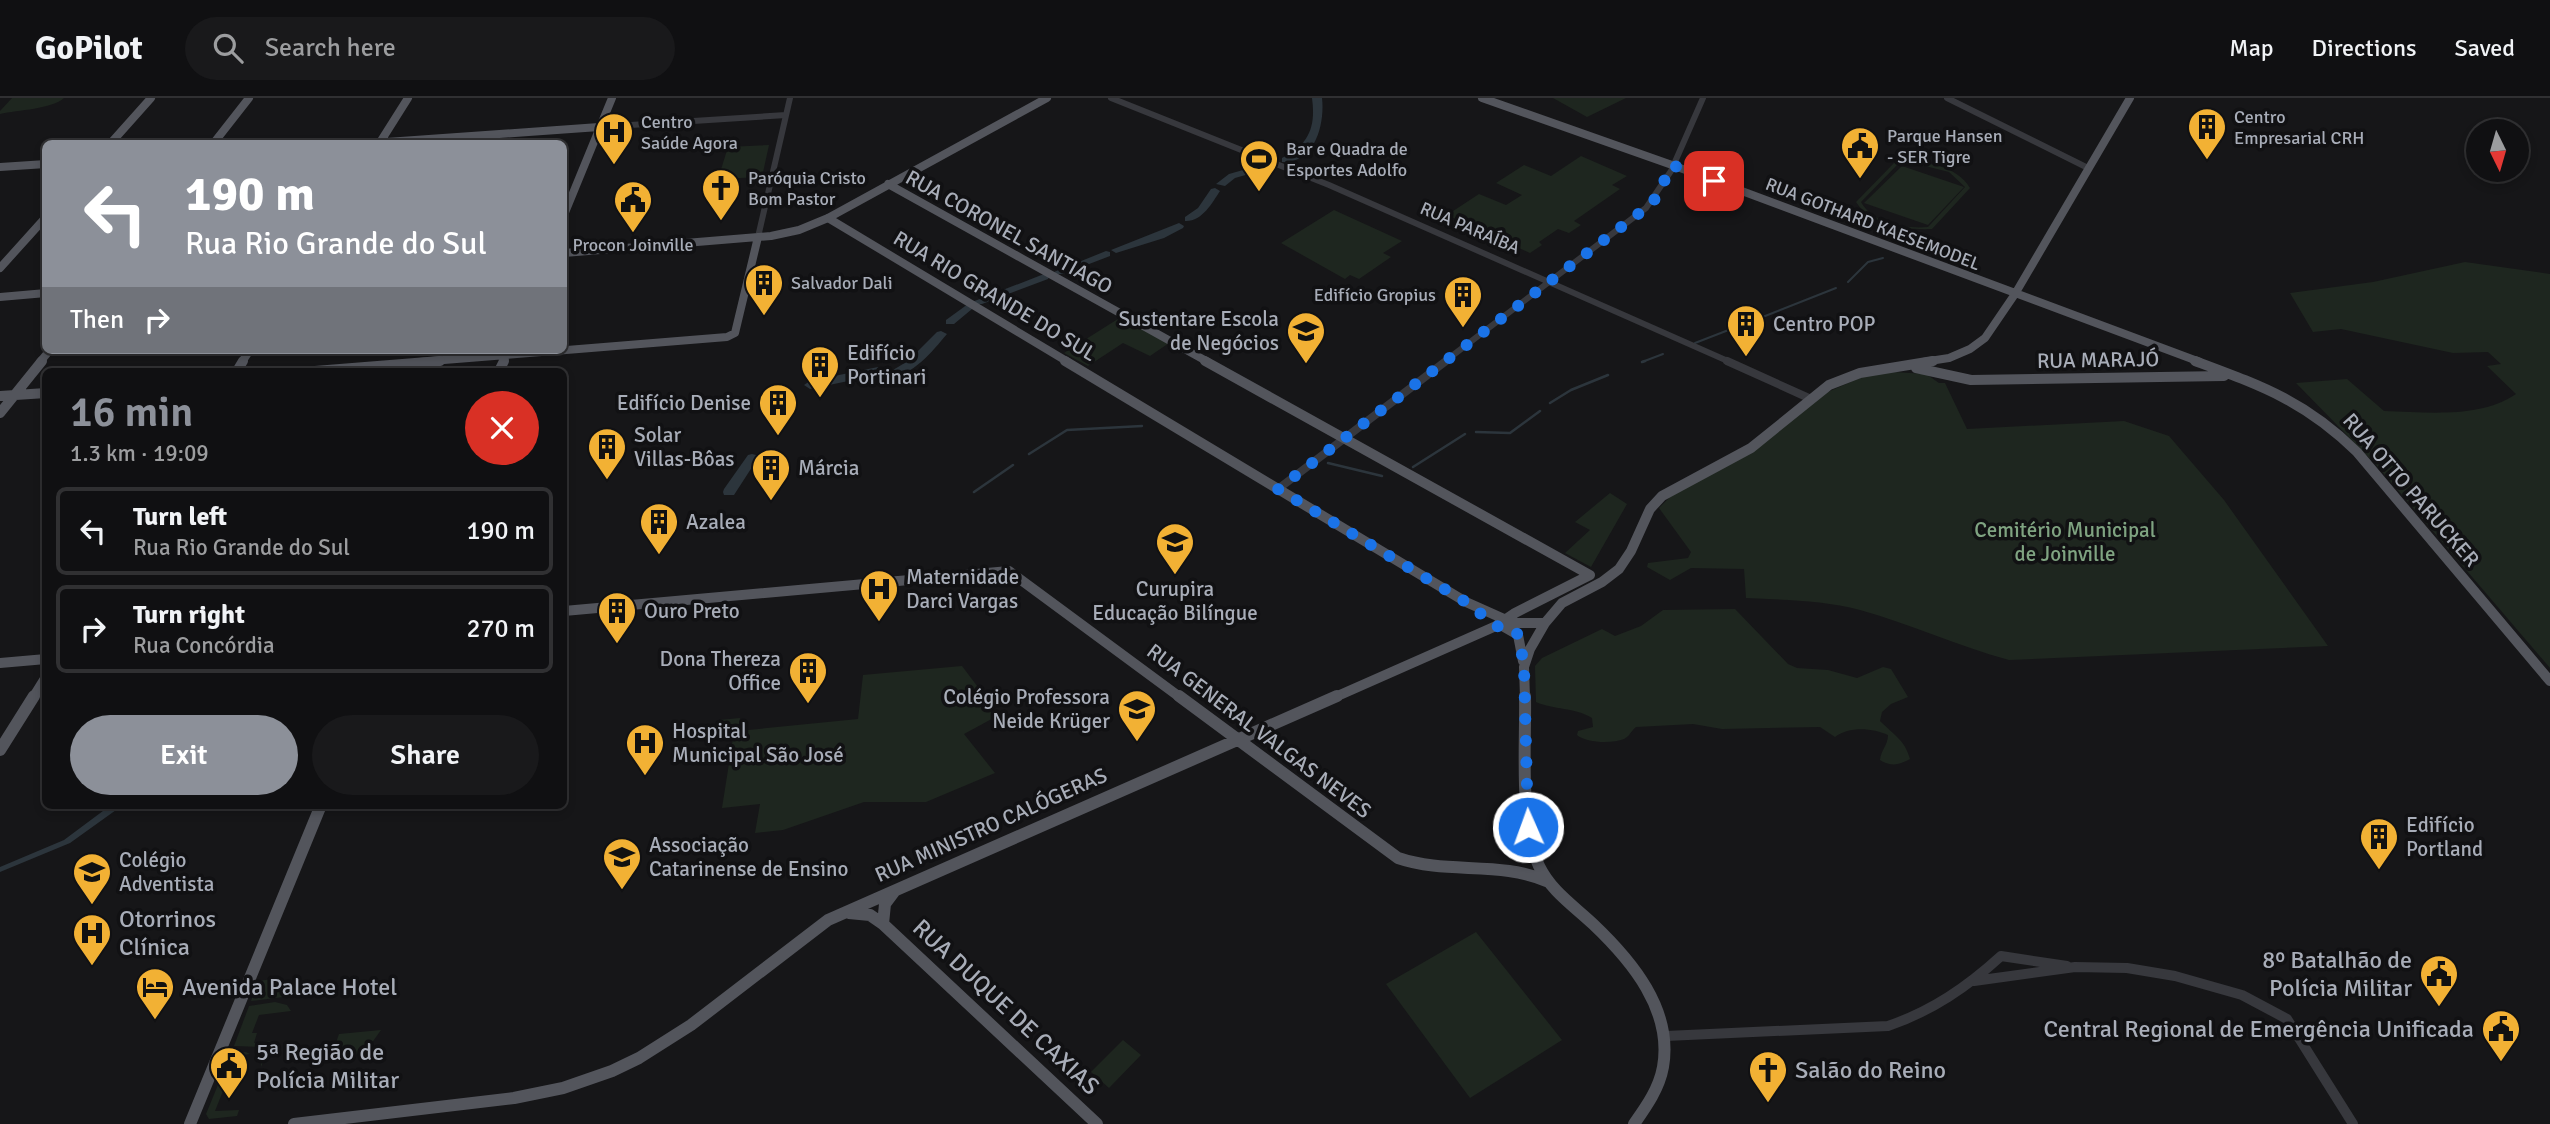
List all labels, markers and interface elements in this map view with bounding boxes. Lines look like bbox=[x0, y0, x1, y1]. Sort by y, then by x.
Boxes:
search box bbox=[185, 17, 675, 80]
text: GoPilot bbox=[35, 28, 143, 69]
icon: search bbox=[209, 29, 247, 67]
text: Search here bbox=[265, 32, 396, 64]
text: Map bbox=[2229, 33, 2274, 63]
text: Directions bbox=[2312, 33, 2417, 63]
text: Saved bbox=[2455, 33, 2515, 63]
building icon: Centro Empresarial CRH bbox=[2186, 106, 2228, 161]
place label: Centro Empresarial CRH bbox=[2234, 106, 2364, 149]
hospital icon: Centro Saúde Agora bbox=[593, 111, 635, 166]
place label: Centro Saúde Agora bbox=[641, 111, 738, 154]
north arrow bbox=[2466, 119, 2529, 182]
map controls bbox=[2466, 119, 2529, 182]
public building icon: Parque Hansen - SER Tigre bbox=[1839, 125, 1881, 180]
place label: Parque Hansen - SER Tigre bbox=[1887, 125, 2002, 168]
sports icon: Bar e Quadra de Esportes Adolfo bbox=[1238, 138, 1280, 193]
place label: Bar e Quadra de Esportes Adolfo bbox=[1286, 138, 1408, 181]
pin bbox=[1684, 151, 1744, 211]
icon: arrive bbox=[1695, 162, 1733, 200]
text: 190 m bbox=[185, 164, 315, 224]
street label: RUA CORONEL SANTIAGO bbox=[901, 164, 1117, 300]
church icon: Paróquia Cristo Bom Pastor bbox=[700, 167, 742, 222]
place label: Paróquia Cristo Bom Pastor bbox=[748, 167, 866, 210]
icon: left bbox=[70, 168, 161, 259]
street label: RUA GOTHARD KAESEMODEL bbox=[1763, 173, 1983, 275]
public building icon: Procon Joinville bbox=[612, 179, 654, 234]
street label: RUA PARAÍBA bbox=[1417, 197, 1523, 259]
text: Rua Rio Grande do Sul bbox=[185, 224, 487, 263]
street label: RUA RIO GRANDE DO SUL bbox=[889, 225, 1102, 367]
place label: Procon Joinville bbox=[572, 234, 694, 256]
building icon: Salvador Dali bbox=[743, 262, 785, 317]
place label: Salvador Dali bbox=[791, 272, 893, 294]
building icon: Edifício Gropius bbox=[1442, 274, 1484, 329]
place label: Edifício Gropius bbox=[1314, 284, 1436, 306]
icon: right bbox=[138, 301, 176, 339]
building icon: Centro POP bbox=[1725, 303, 1767, 358]
text: Then bbox=[70, 304, 124, 336]
place label: Sustentare Escola de Negócios bbox=[1118, 306, 1279, 356]
school or university icon: Sustentare Escola de Negócios bbox=[1285, 310, 1327, 365]
place label: Centro POP bbox=[1773, 311, 1875, 337]
place label: Edifício Portinari bbox=[847, 340, 927, 390]
building icon: Edifício Portinari bbox=[799, 344, 841, 399]
street label: RUA MARAJÓ bbox=[2037, 346, 2159, 374]
building icon: Edifício Denise bbox=[757, 382, 799, 437]
text: 16 min bbox=[70, 387, 193, 438]
place label: Edifício Denise bbox=[617, 390, 751, 416]
button: close bbox=[465, 391, 539, 465]
street label: RUA OTTO PARUCKER bbox=[2337, 408, 2485, 572]
place label: Solar Villas-Bôas bbox=[634, 422, 735, 472]
building icon: Solar Villas-Bôas bbox=[586, 426, 628, 481]
text: 1.3 km · 19:09 bbox=[70, 439, 209, 468]
building icon: Márcia bbox=[750, 447, 792, 502]
place label: Márcia bbox=[798, 455, 859, 481]
text: Turn left bbox=[133, 501, 227, 533]
building icon: Azalea bbox=[638, 501, 680, 556]
place label: Azalea bbox=[686, 509, 746, 535]
icon: left bbox=[74, 512, 112, 550]
text: 190 m bbox=[466, 515, 535, 547]
park label: Cemitério Municipal de Joinville bbox=[1974, 517, 2156, 567]
school or university icon: Curupira Educação Bilíngue bbox=[1154, 521, 1196, 576]
text: Rua Rio Grande do Sul bbox=[133, 533, 350, 562]
place label: Maternidade Darci Vargas bbox=[906, 564, 1019, 614]
hospital icon: Maternidade Darci Vargas bbox=[858, 568, 900, 623]
place label: Curupira Educação Bilíngue bbox=[1092, 576, 1258, 626]
building icon: Ouro Preto bbox=[596, 590, 638, 645]
place label: Ouro Preto bbox=[644, 598, 740, 624]
text: Turn right bbox=[133, 599, 245, 631]
icon: right bbox=[74, 610, 112, 648]
text: 270 m bbox=[466, 613, 535, 645]
text: Rua Concórdia bbox=[133, 631, 275, 660]
street label: RUA GENERAL VALGAS NEVES bbox=[1142, 638, 1376, 824]
place label: Dona Thereza Office bbox=[660, 646, 781, 696]
building icon: Dona Thereza Office bbox=[787, 650, 829, 705]
place label: Colégio Professora Neide Krüger bbox=[943, 684, 1110, 734]
school or university icon: Colégio Professora Neide Krüger bbox=[1116, 688, 1158, 743]
button: Exit bbox=[70, 715, 298, 795]
button: Share bbox=[312, 715, 539, 795]
place label: Hospital Municipal São José bbox=[672, 718, 844, 768]
hospital icon: Hospital Municipal São José bbox=[624, 722, 666, 777]
street label: RUA MINISTRO CALÓGERAS bbox=[871, 762, 1111, 888]
position arrow bbox=[1491, 790, 1565, 864]
place label: Edifício Portland bbox=[2406, 812, 2483, 862]
building icon: Edifício Portland bbox=[2358, 816, 2400, 871]
place label: Associação Catarinense de Ensino bbox=[649, 832, 848, 882]
school or university icon: Associação Catarinense de Ensino bbox=[601, 836, 643, 891]
place label: Colégio Adventista bbox=[119, 847, 214, 897]
school or university icon: Colégio Adventista bbox=[71, 851, 113, 906]
place label: Otorrinos Clínica bbox=[119, 904, 216, 962]
hospital icon: Otorrinos Clínica bbox=[71, 912, 113, 967]
street label: RUA DUQUE DE CAXIAS bbox=[906, 913, 1106, 1101]
place label: 8º Batalhão de Polícia Militar bbox=[2262, 945, 2412, 1003]
public building icon: 8º Batalhão de Polícia Militar bbox=[2418, 953, 2460, 1008]
hotel icon: Avenida Palace Hotel bbox=[134, 966, 176, 1021]
place label: Avenida Palace Hotel bbox=[182, 972, 397, 1002]
public building icon: Central Regional de Emergência Unificada bbox=[2480, 1008, 2522, 1063]
place label: Central Regional de Emergência Unificada bbox=[2043, 1014, 2474, 1044]
place label: 5ª Região de Polícia Militar bbox=[256, 1037, 399, 1095]
public building icon: 5ª Região de Polícia Militar bbox=[208, 1045, 250, 1100]
church icon: Salão do Reino bbox=[1747, 1049, 1789, 1104]
place label: Salão do Reino bbox=[1795, 1055, 1946, 1085]

